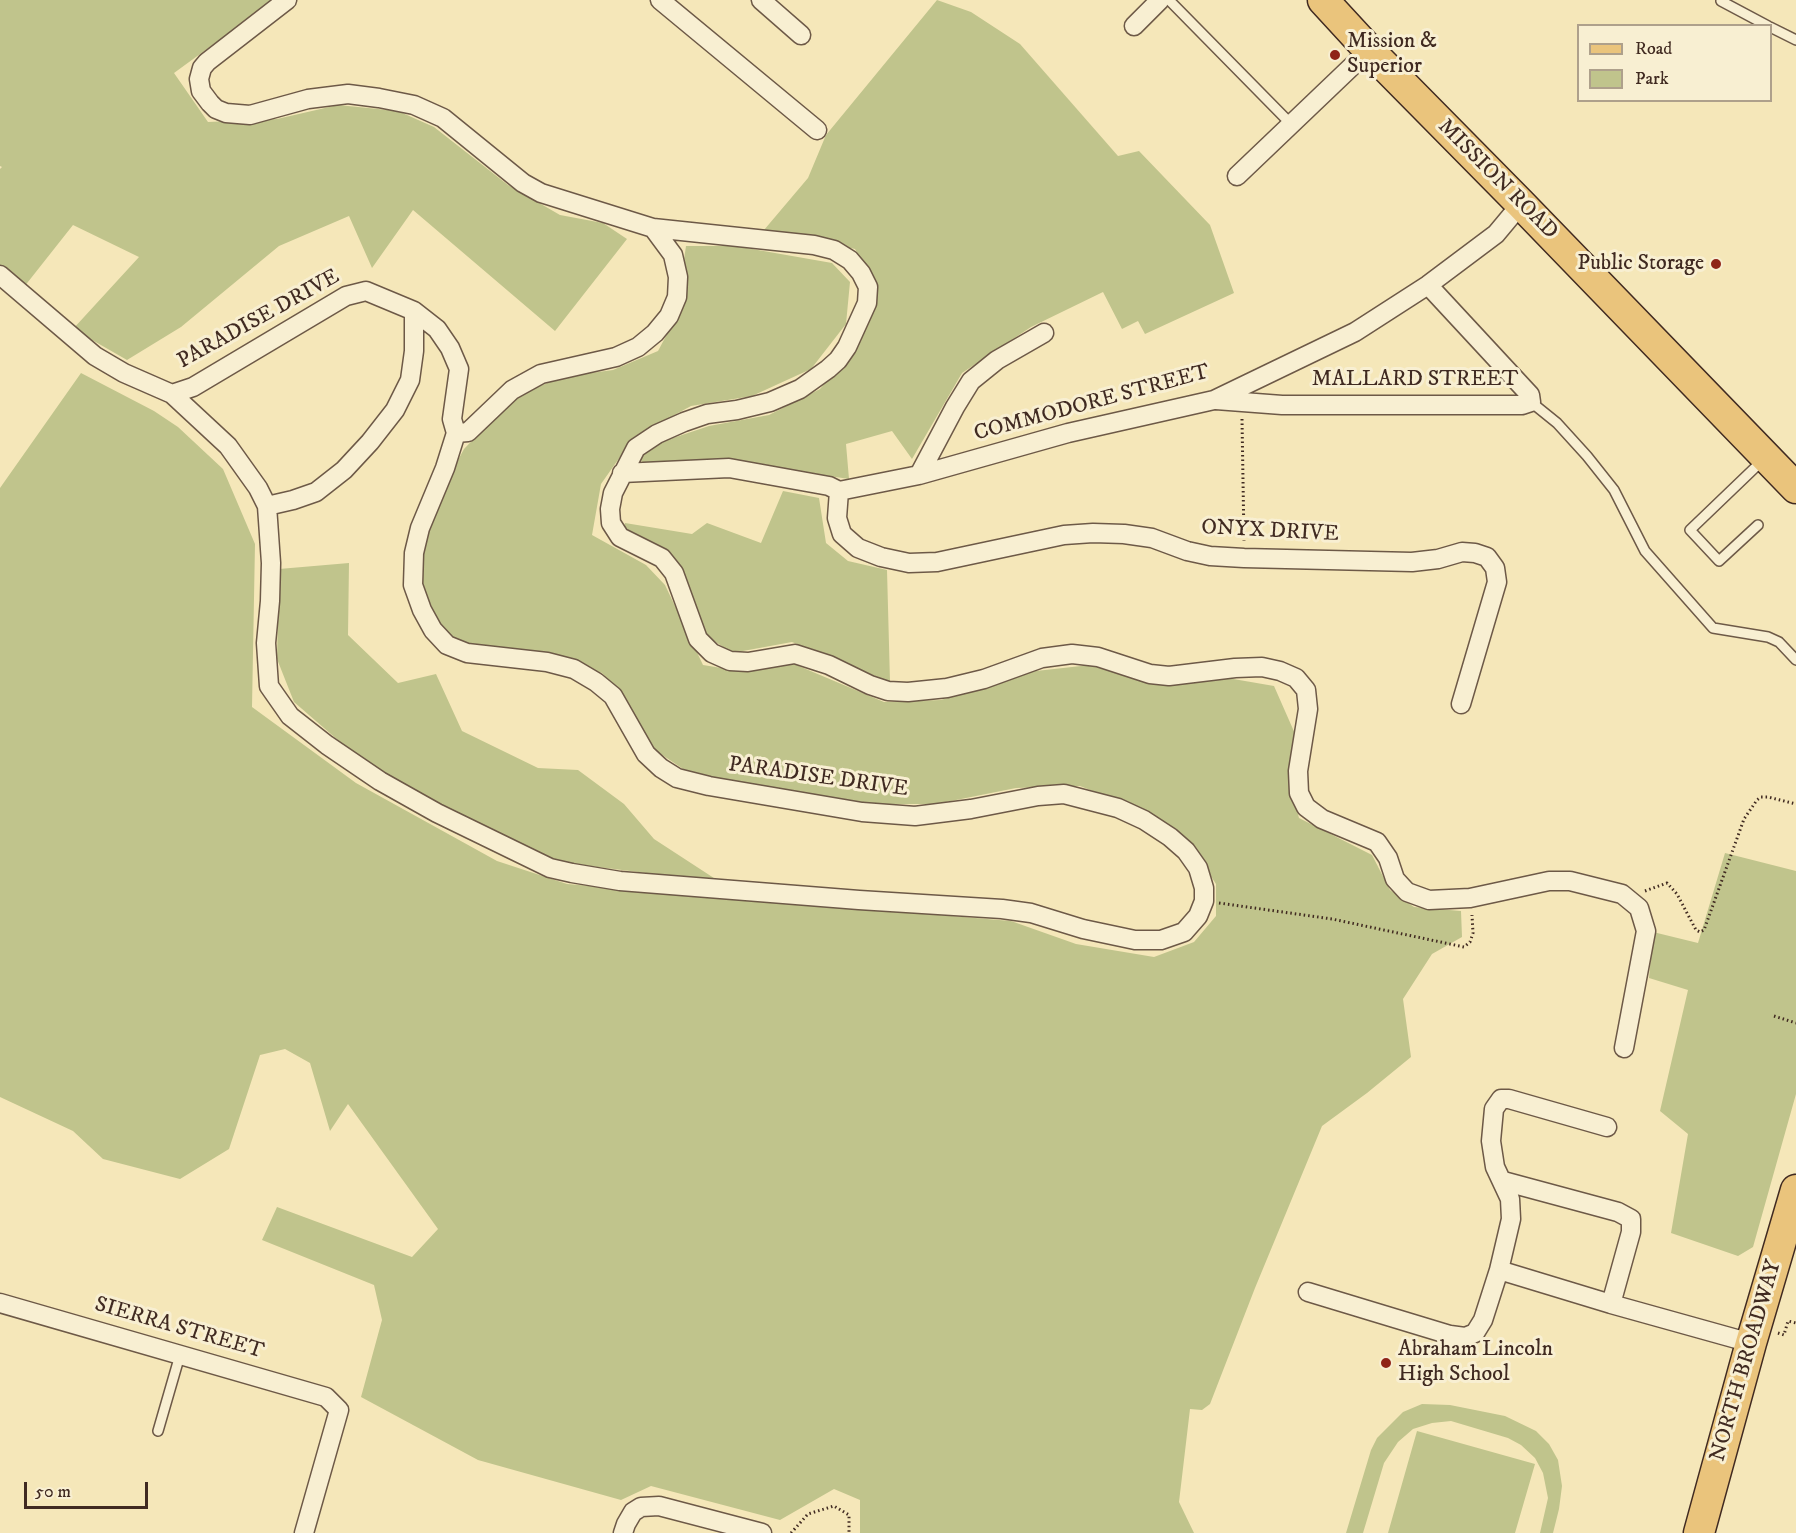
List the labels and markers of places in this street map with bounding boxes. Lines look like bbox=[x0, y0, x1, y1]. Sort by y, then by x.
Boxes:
place label: Mission & Superior bbox=[1347, 29, 1437, 80]
marker: Mission & Superior bbox=[1328, 48, 1342, 62]
place label: Public Storage bbox=[1577, 251, 1704, 277]
marker: Public Storage bbox=[1709, 257, 1723, 271]
place label: Abraham Lincoln High School bbox=[1398, 1337, 1553, 1388]
marker: Abraham Lincoln High School bbox=[1379, 1356, 1393, 1370]

